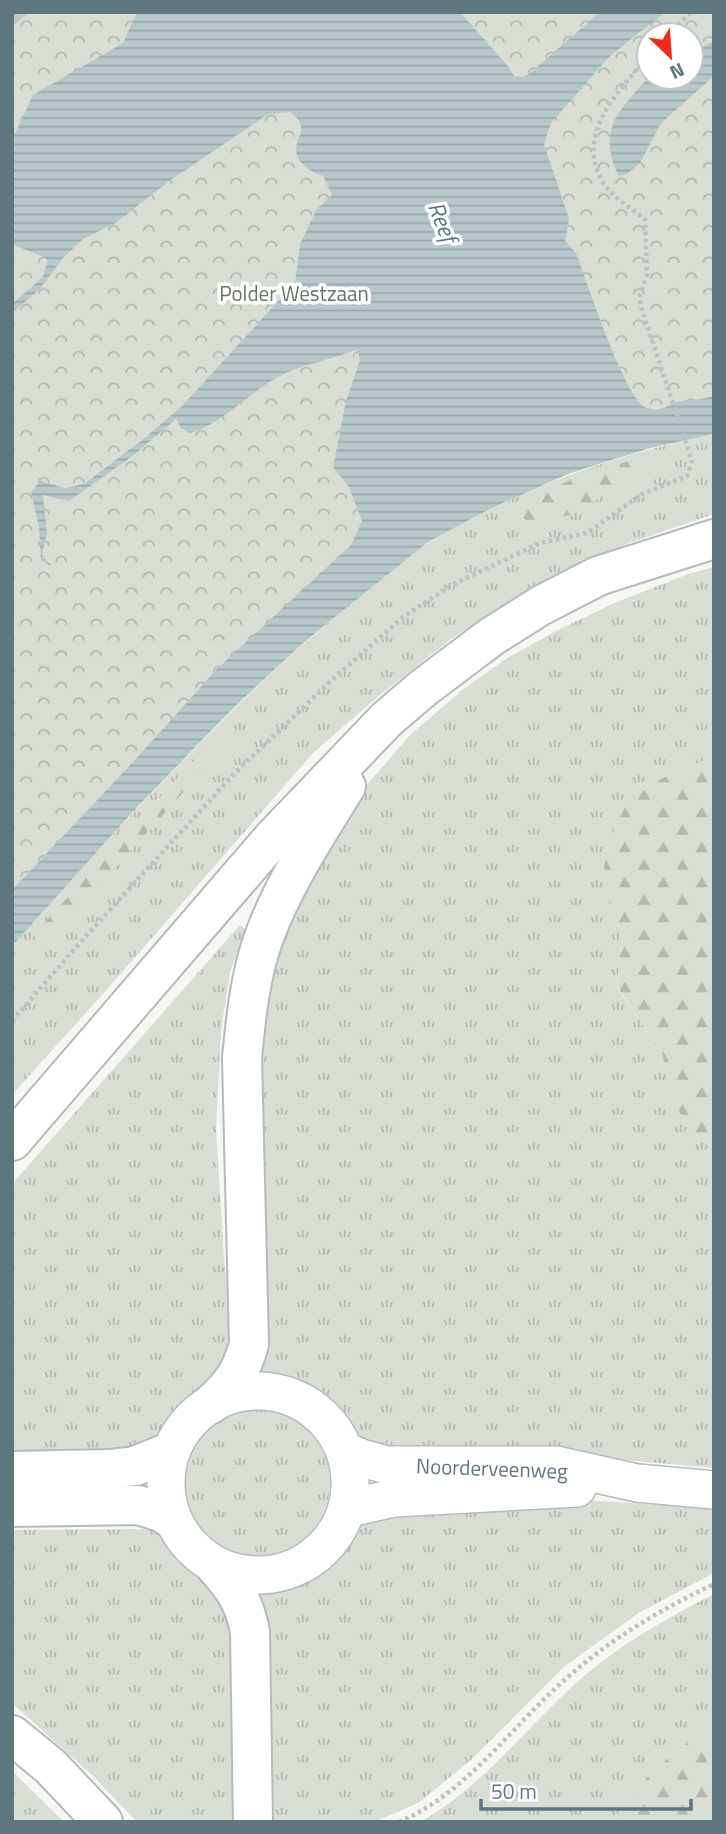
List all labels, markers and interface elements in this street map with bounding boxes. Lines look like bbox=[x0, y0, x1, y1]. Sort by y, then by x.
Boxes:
north arrow bbox=[635, 21, 705, 91]
text: N bbox=[665, 56, 689, 88]
water label: Reef bbox=[419, 196, 468, 251]
park label: Polder Westzaan bbox=[219, 277, 369, 309]
street label: Noorderveenweg bbox=[416, 1449, 569, 1487]
scale bar bbox=[481, 1768, 691, 1812]
text: 50 m bbox=[491, 1775, 537, 1807]

